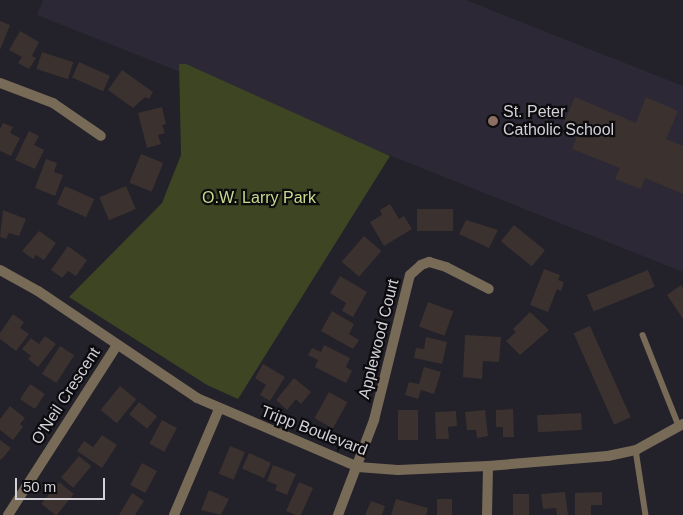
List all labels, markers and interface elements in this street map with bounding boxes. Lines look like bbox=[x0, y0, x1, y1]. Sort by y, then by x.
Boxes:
place label: St. Peter Catholic School bbox=[503, 102, 614, 140]
marker: St. Peter Catholic School bbox=[487, 115, 499, 127]
park label: O.W. Larry Park bbox=[202, 188, 316, 208]
street label: Applewood Court bbox=[355, 277, 403, 401]
street label: O'Neil Crescent bbox=[28, 344, 104, 448]
street label: Tripp Boulevard bbox=[258, 402, 370, 460]
scale bar bbox=[18, 468, 108, 500]
text: 50 m bbox=[23, 478, 56, 495]

